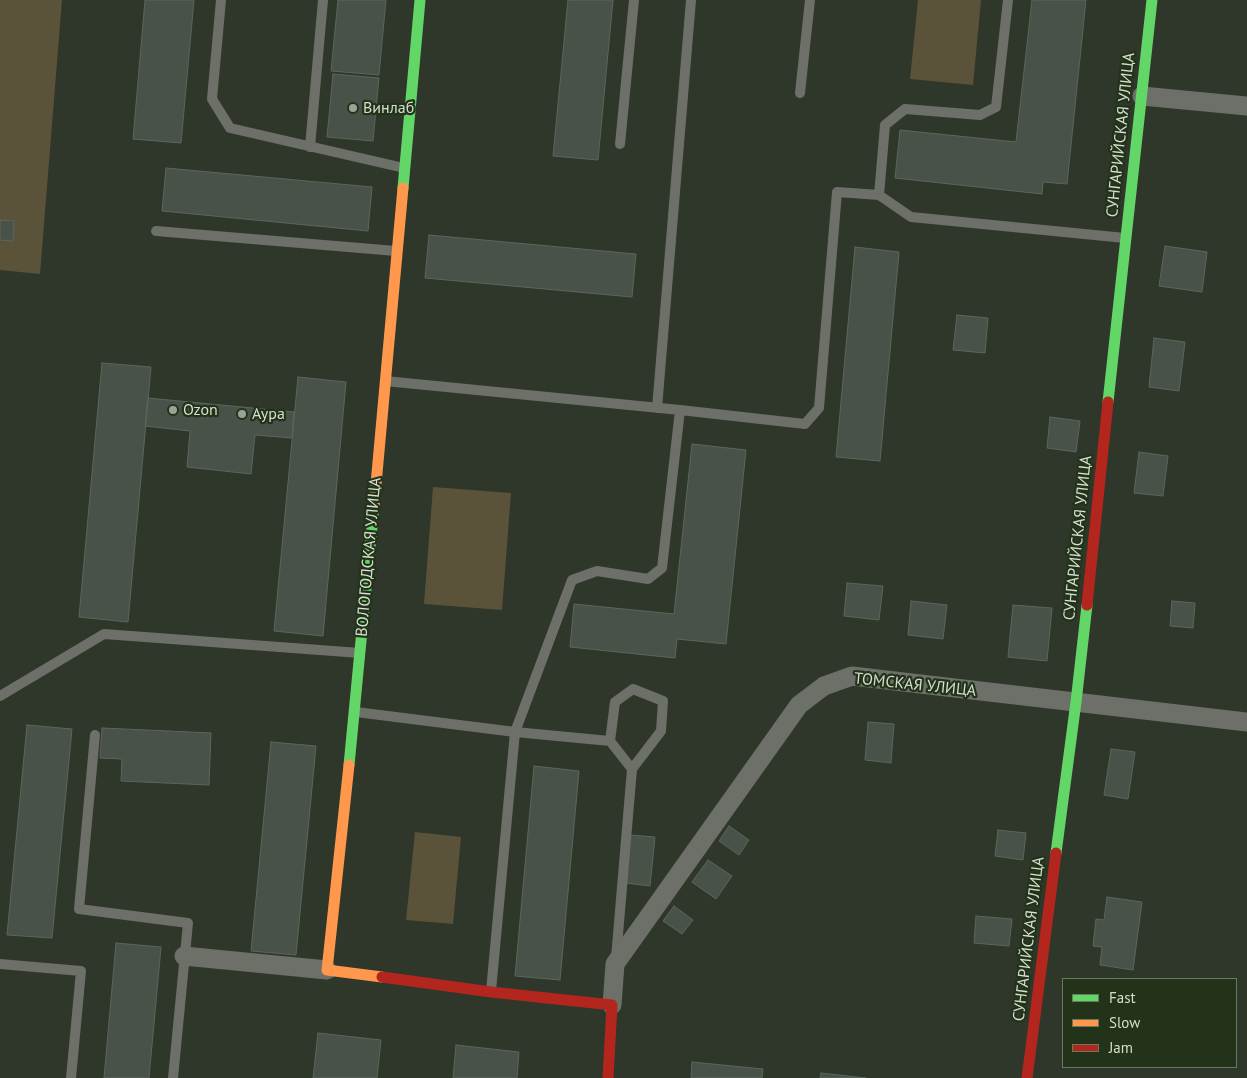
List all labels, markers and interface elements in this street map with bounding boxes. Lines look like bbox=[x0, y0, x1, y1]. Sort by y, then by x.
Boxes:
street label: СУНГАРИЙСКАЯ УЛИЦА bbox=[1103, 52, 1139, 218]
place label: Винлаб bbox=[363, 98, 414, 118]
marker: Винлаб bbox=[347, 102, 359, 114]
place label: Ozon bbox=[183, 400, 218, 420]
marker: Ozon bbox=[167, 404, 179, 416]
place label: Аура bbox=[252, 404, 285, 424]
marker: Аура bbox=[236, 408, 248, 420]
street label: СУНГАРИЙСКАЯ УЛИЦА bbox=[1060, 455, 1096, 621]
street label: ВОЛОГОДСКАЯ УЛИЦА bbox=[352, 477, 386, 637]
street label: ТОМСКАЯ УЛИЦА bbox=[853, 669, 977, 701]
street label: СУНГАРИЙСКАЯ УЛИЦА bbox=[1009, 856, 1049, 1022]
legend bbox=[1062, 978, 1237, 1068]
text: Fast bbox=[1109, 988, 1136, 1007]
text: Slow bbox=[1109, 1013, 1140, 1032]
text: Jam bbox=[1109, 1038, 1133, 1057]

